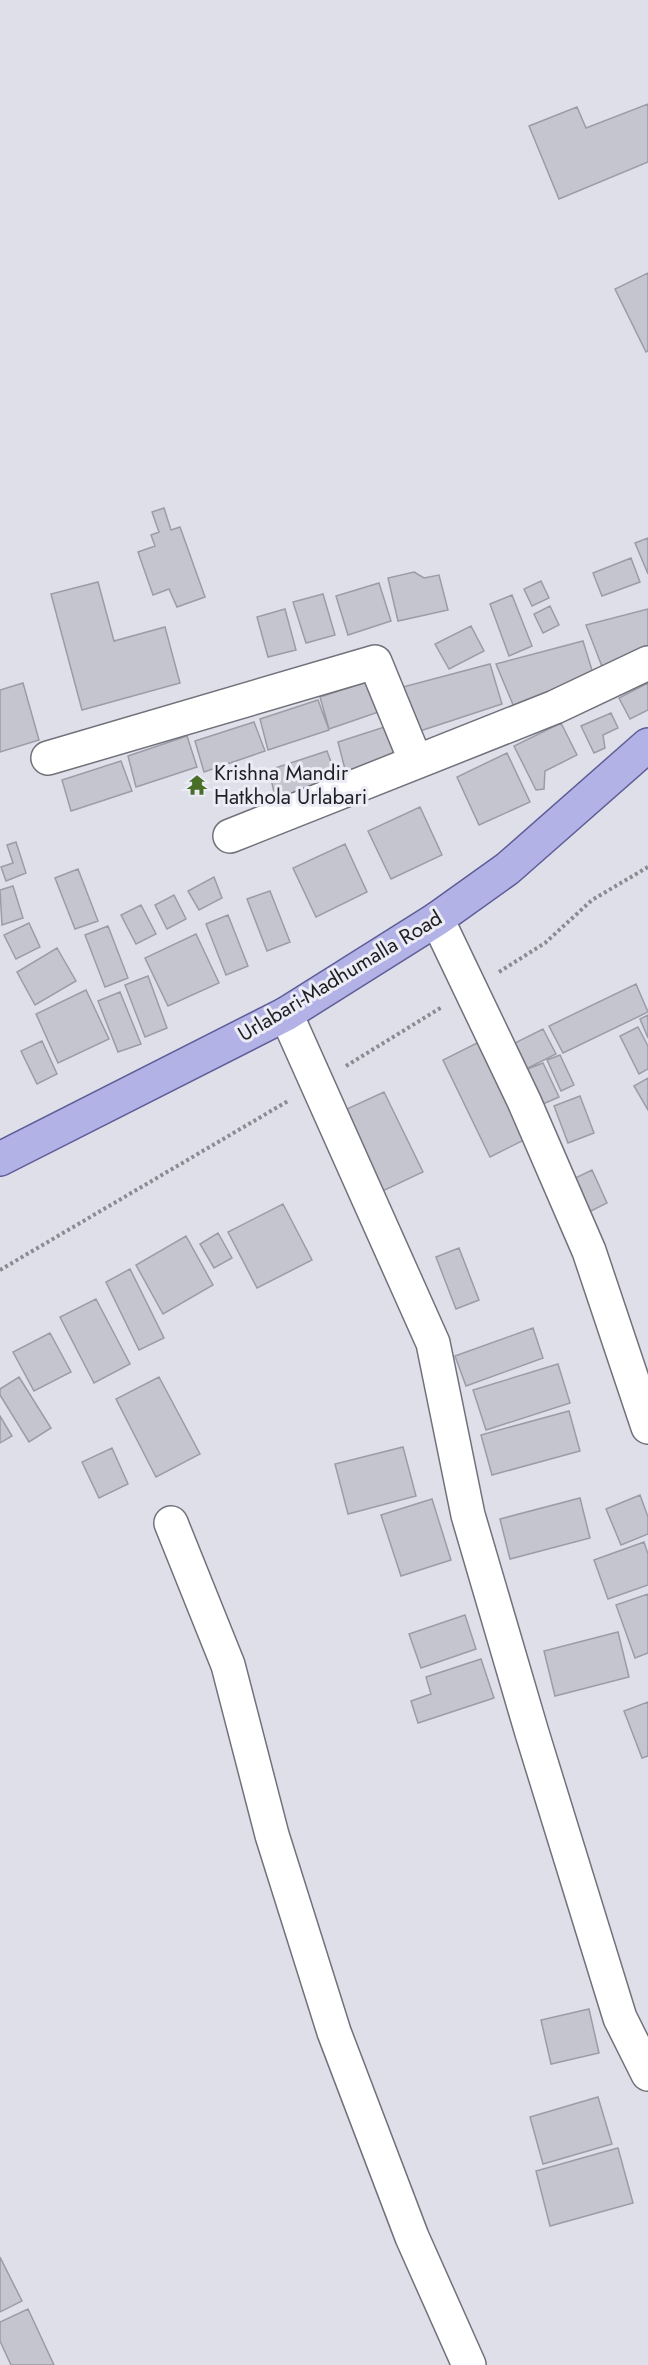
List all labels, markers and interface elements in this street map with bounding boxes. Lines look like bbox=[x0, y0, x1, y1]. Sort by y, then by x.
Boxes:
place label: Krishna Mandir Hatkhola Urlabari bbox=[214, 758, 367, 812]
temple icon: Krishna Mandir Hatkhola Urlabari bbox=[185, 773, 209, 797]
street label: Urlabari-Madhumalla Road bbox=[232, 903, 448, 1049]

